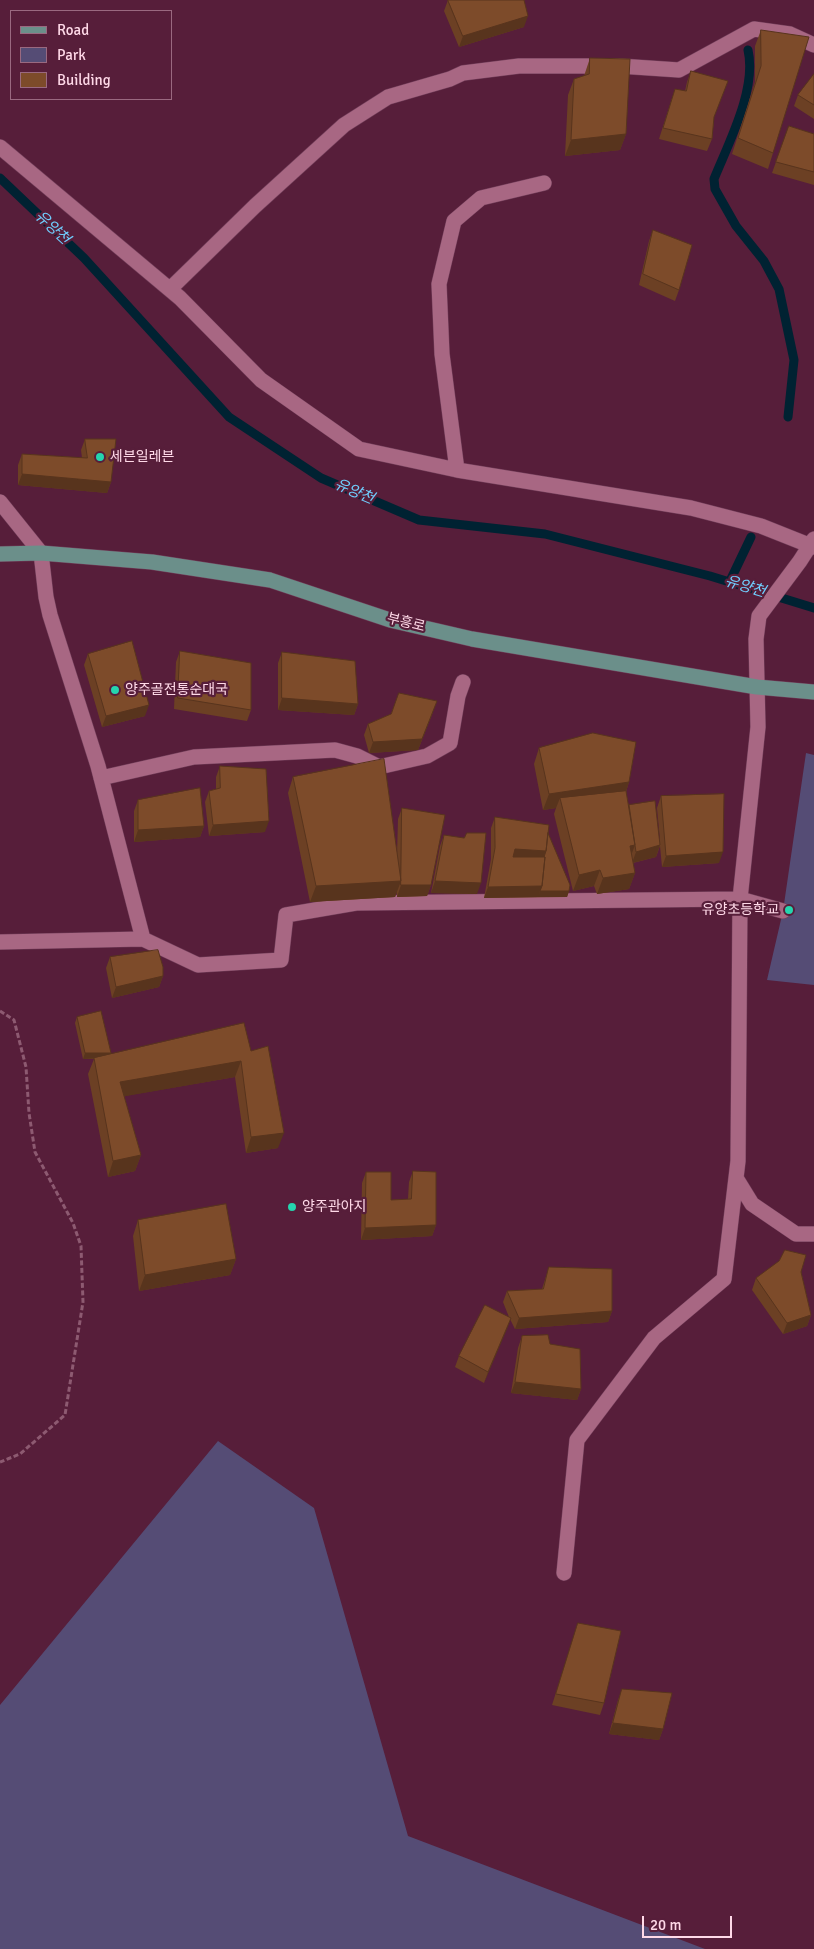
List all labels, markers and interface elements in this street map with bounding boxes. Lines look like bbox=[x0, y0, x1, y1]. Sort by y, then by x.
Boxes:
legend bbox=[10, 10, 172, 100]
text: Road bbox=[57, 21, 89, 39]
text: Park bbox=[57, 46, 86, 64]
text: Building bbox=[57, 71, 111, 89]
water label: 유양천 bbox=[31, 207, 73, 249]
place label: 세븐일레븐 bbox=[110, 449, 174, 465]
marker: 세븐일레븐 bbox=[94, 451, 106, 463]
water label: 유양천 bbox=[331, 476, 377, 508]
water label: 유양천 bbox=[723, 572, 767, 602]
street label: 부흥로 bbox=[385, 610, 427, 636]
place label: 양주골전통순대국 bbox=[125, 682, 228, 698]
marker: 양주골전통순대국 bbox=[109, 684, 121, 696]
place label: 유양초등학교 bbox=[702, 902, 779, 918]
marker: 유양초등학교 bbox=[783, 904, 795, 916]
place label: 양주관아지 bbox=[302, 1199, 366, 1215]
marker: 양주관아지 bbox=[286, 1201, 298, 1213]
scale bar bbox=[644, 1906, 734, 1938]
text: 20 m bbox=[650, 1916, 681, 1934]

